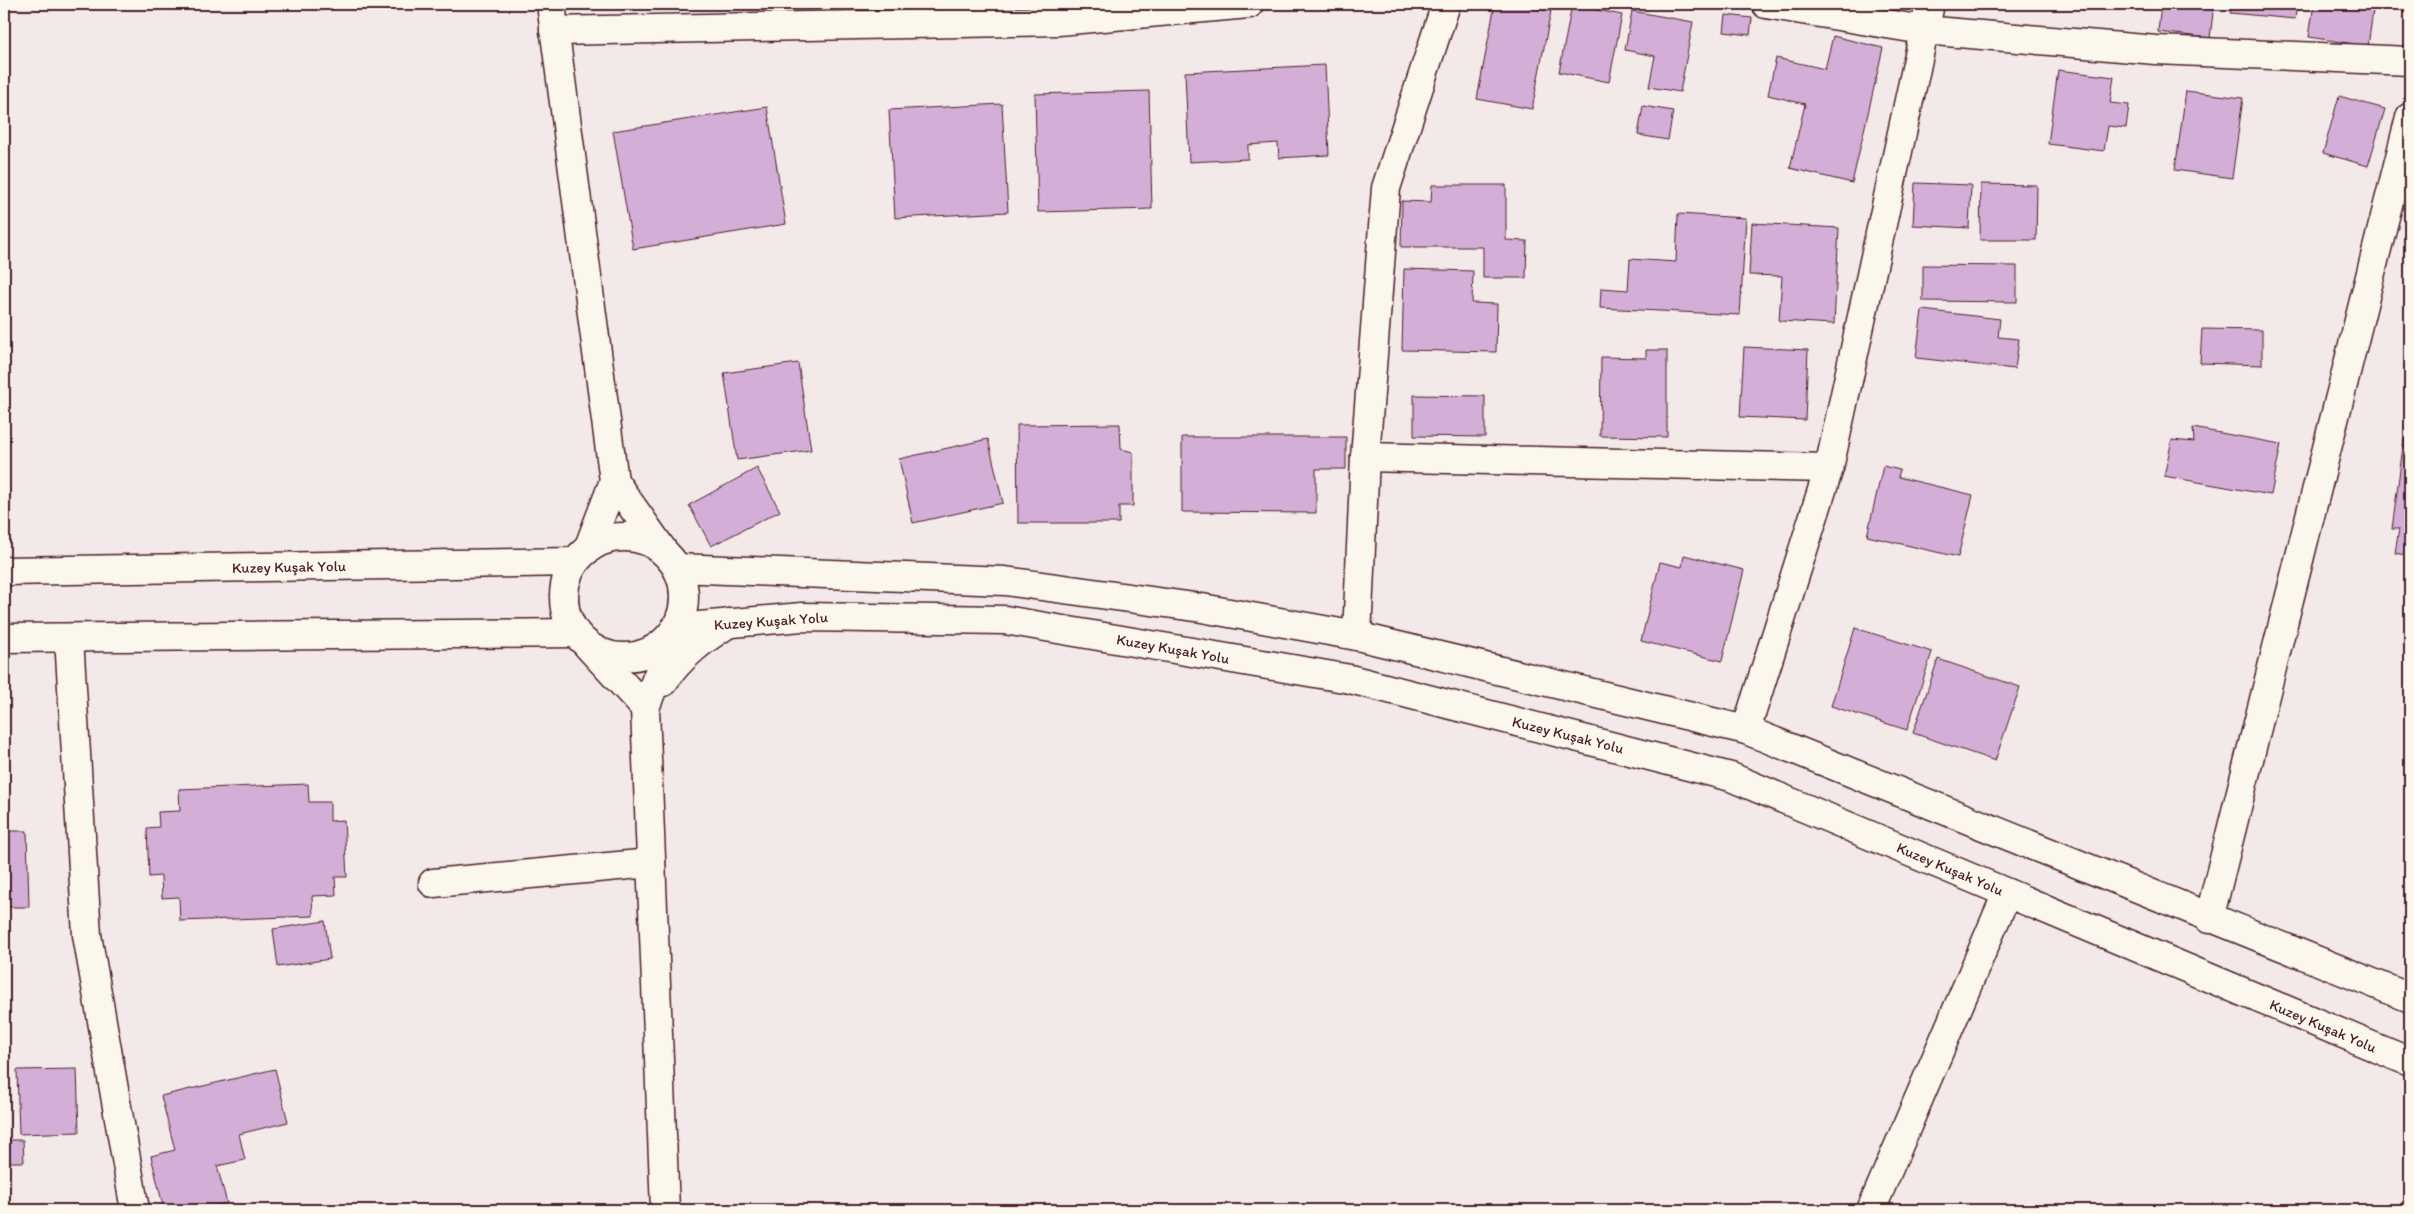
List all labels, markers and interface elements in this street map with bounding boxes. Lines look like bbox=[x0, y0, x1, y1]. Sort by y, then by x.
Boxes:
street label: Kuzey Kuşak Yolu bbox=[232, 557, 347, 577]
street label: Kuzey Kuşak Yolu bbox=[713, 608, 829, 634]
street label: Kuzey Kuşak Yolu bbox=[1115, 630, 1231, 668]
street label: Kuzey Kuşak Yolu bbox=[1510, 712, 1626, 758]
street label: Kuzey Kuşak Yolu bbox=[1894, 838, 2007, 900]
street label: Kuzey Kuşak Yolu bbox=[2267, 995, 2380, 1057]

